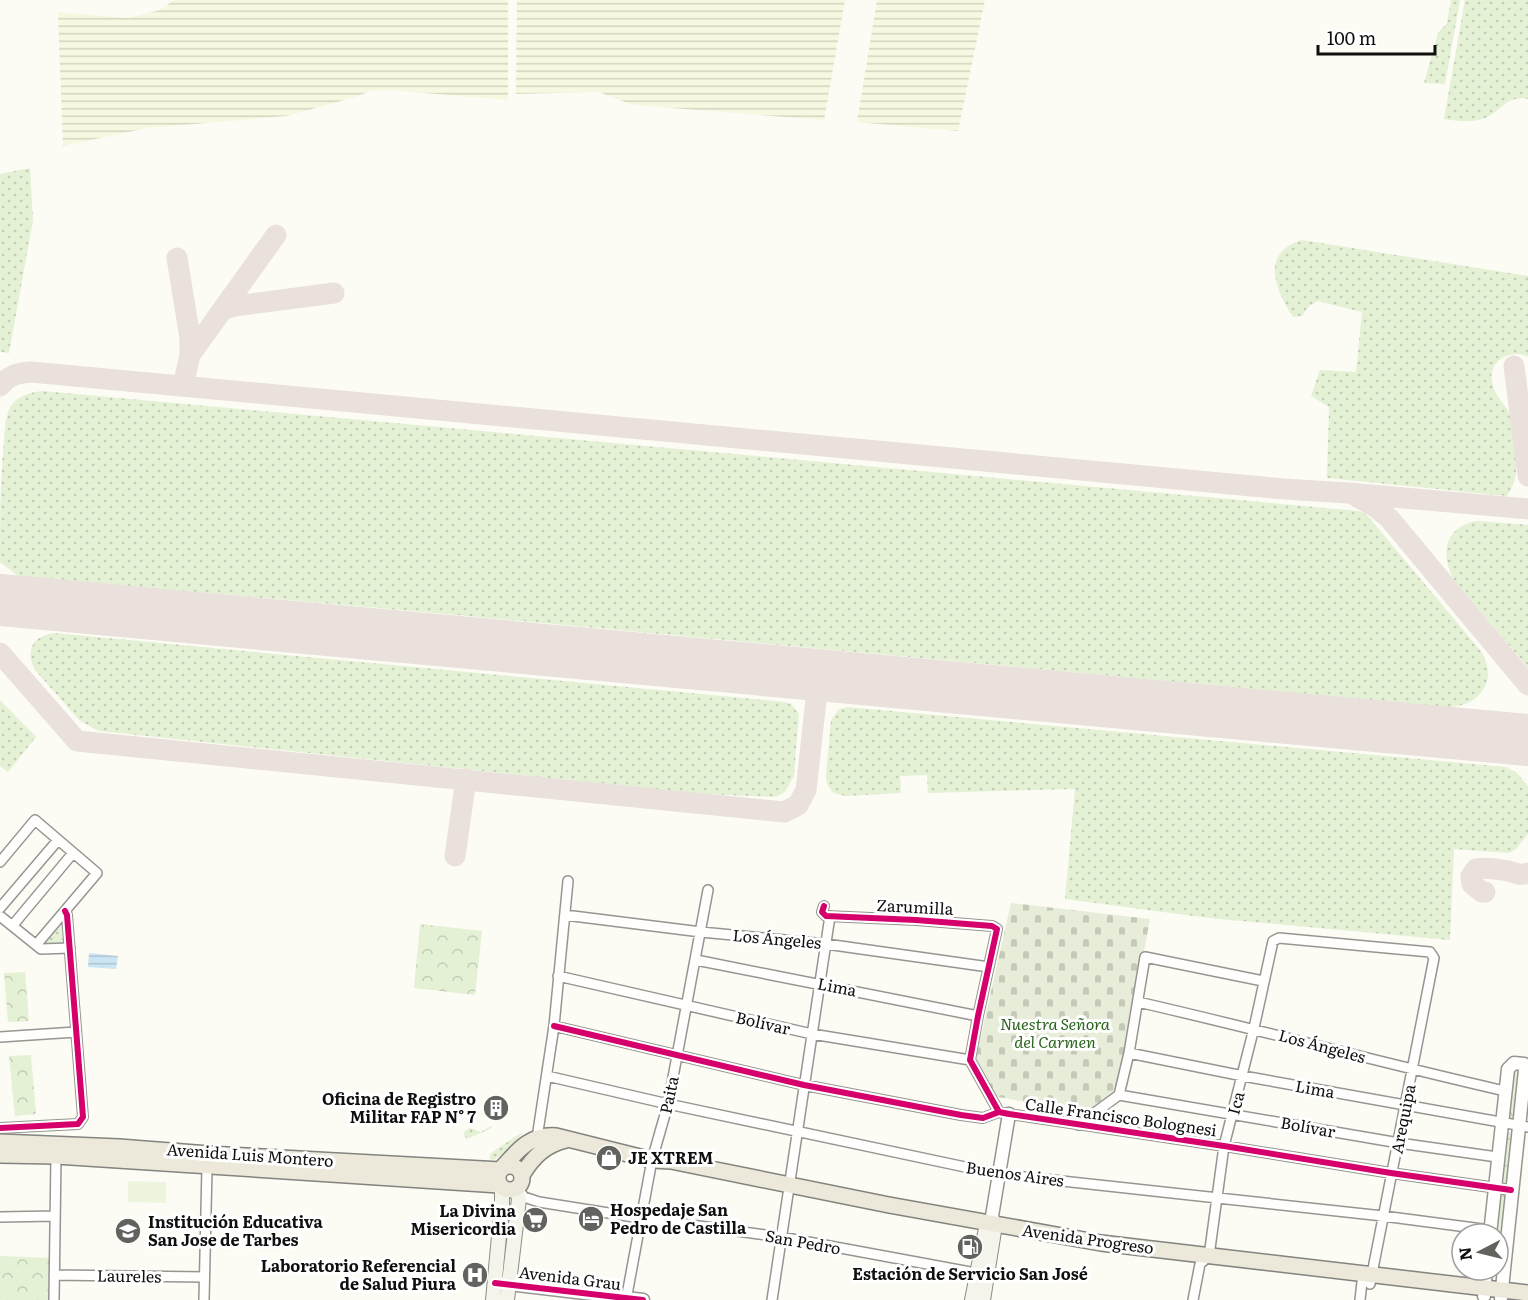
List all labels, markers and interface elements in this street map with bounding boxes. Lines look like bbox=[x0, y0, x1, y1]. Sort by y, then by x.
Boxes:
scale bar bbox=[1318, 18, 1435, 56]
text: 100 m bbox=[1327, 24, 1376, 51]
street label: Zarumilla bbox=[876, 892, 954, 920]
street label: Los Ángeles bbox=[732, 922, 822, 954]
street label: Lima bbox=[815, 970, 859, 1002]
street label: Bolívar bbox=[734, 1004, 793, 1040]
park label: Nuestra Señora del Carmen bbox=[1000, 1011, 1111, 1053]
street label: Los Ángeles bbox=[1276, 1022, 1368, 1068]
street label: Paita bbox=[652, 1073, 684, 1116]
street label: Lima bbox=[1294, 1073, 1337, 1103]
street label: Arequipa bbox=[1384, 1082, 1421, 1156]
place label: Oficina de Registro Militar FAP N° 7 bbox=[322, 1086, 476, 1128]
street label: Ica bbox=[1220, 1088, 1250, 1117]
street label: Calle Francisco Bolognesi bbox=[1024, 1091, 1218, 1141]
building icon: Oficina de Registro Militar FAP N° 7 bbox=[481, 1093, 511, 1123]
street label: Bolívar bbox=[1279, 1109, 1338, 1143]
street label: Avenida Luis Montero bbox=[166, 1136, 334, 1172]
shop icon: JE XTREM bbox=[594, 1143, 624, 1173]
place label: JE XTREM bbox=[628, 1145, 714, 1169]
street label: Buenos Aires bbox=[965, 1154, 1066, 1192]
place label: Hospedaje San Pedro de Castilla bbox=[610, 1197, 747, 1239]
place label: La Divina Misericordia bbox=[411, 1198, 517, 1240]
hotel icon: Hospedaje San Pedro de Castilla bbox=[576, 1204, 606, 1234]
supermarket icon: La Divina Misericordia bbox=[520, 1205, 550, 1235]
place label: Institución Educativa San Jose de Tarbes bbox=[148, 1209, 324, 1251]
school or university icon: Institución Educativa San Jose de Tarbes bbox=[113, 1216, 143, 1246]
street label: Avenida Progreso bbox=[1021, 1217, 1155, 1259]
north arrow bbox=[1450, 1222, 1510, 1282]
street label: San Pedro bbox=[764, 1223, 843, 1259]
fuel station icon: Estación de Servicio San José bbox=[955, 1232, 985, 1262]
text: N bbox=[1451, 1246, 1477, 1262]
place label: Laboratorio Referencial de Salud Piura bbox=[261, 1253, 457, 1295]
street label: Avenida Grau bbox=[518, 1259, 623, 1295]
hospital icon: Laboratorio Referencial de Salud Piura bbox=[460, 1260, 490, 1290]
place label: Estación de Servicio San José bbox=[852, 1261, 1088, 1285]
street label: Laureles bbox=[97, 1262, 161, 1288]

